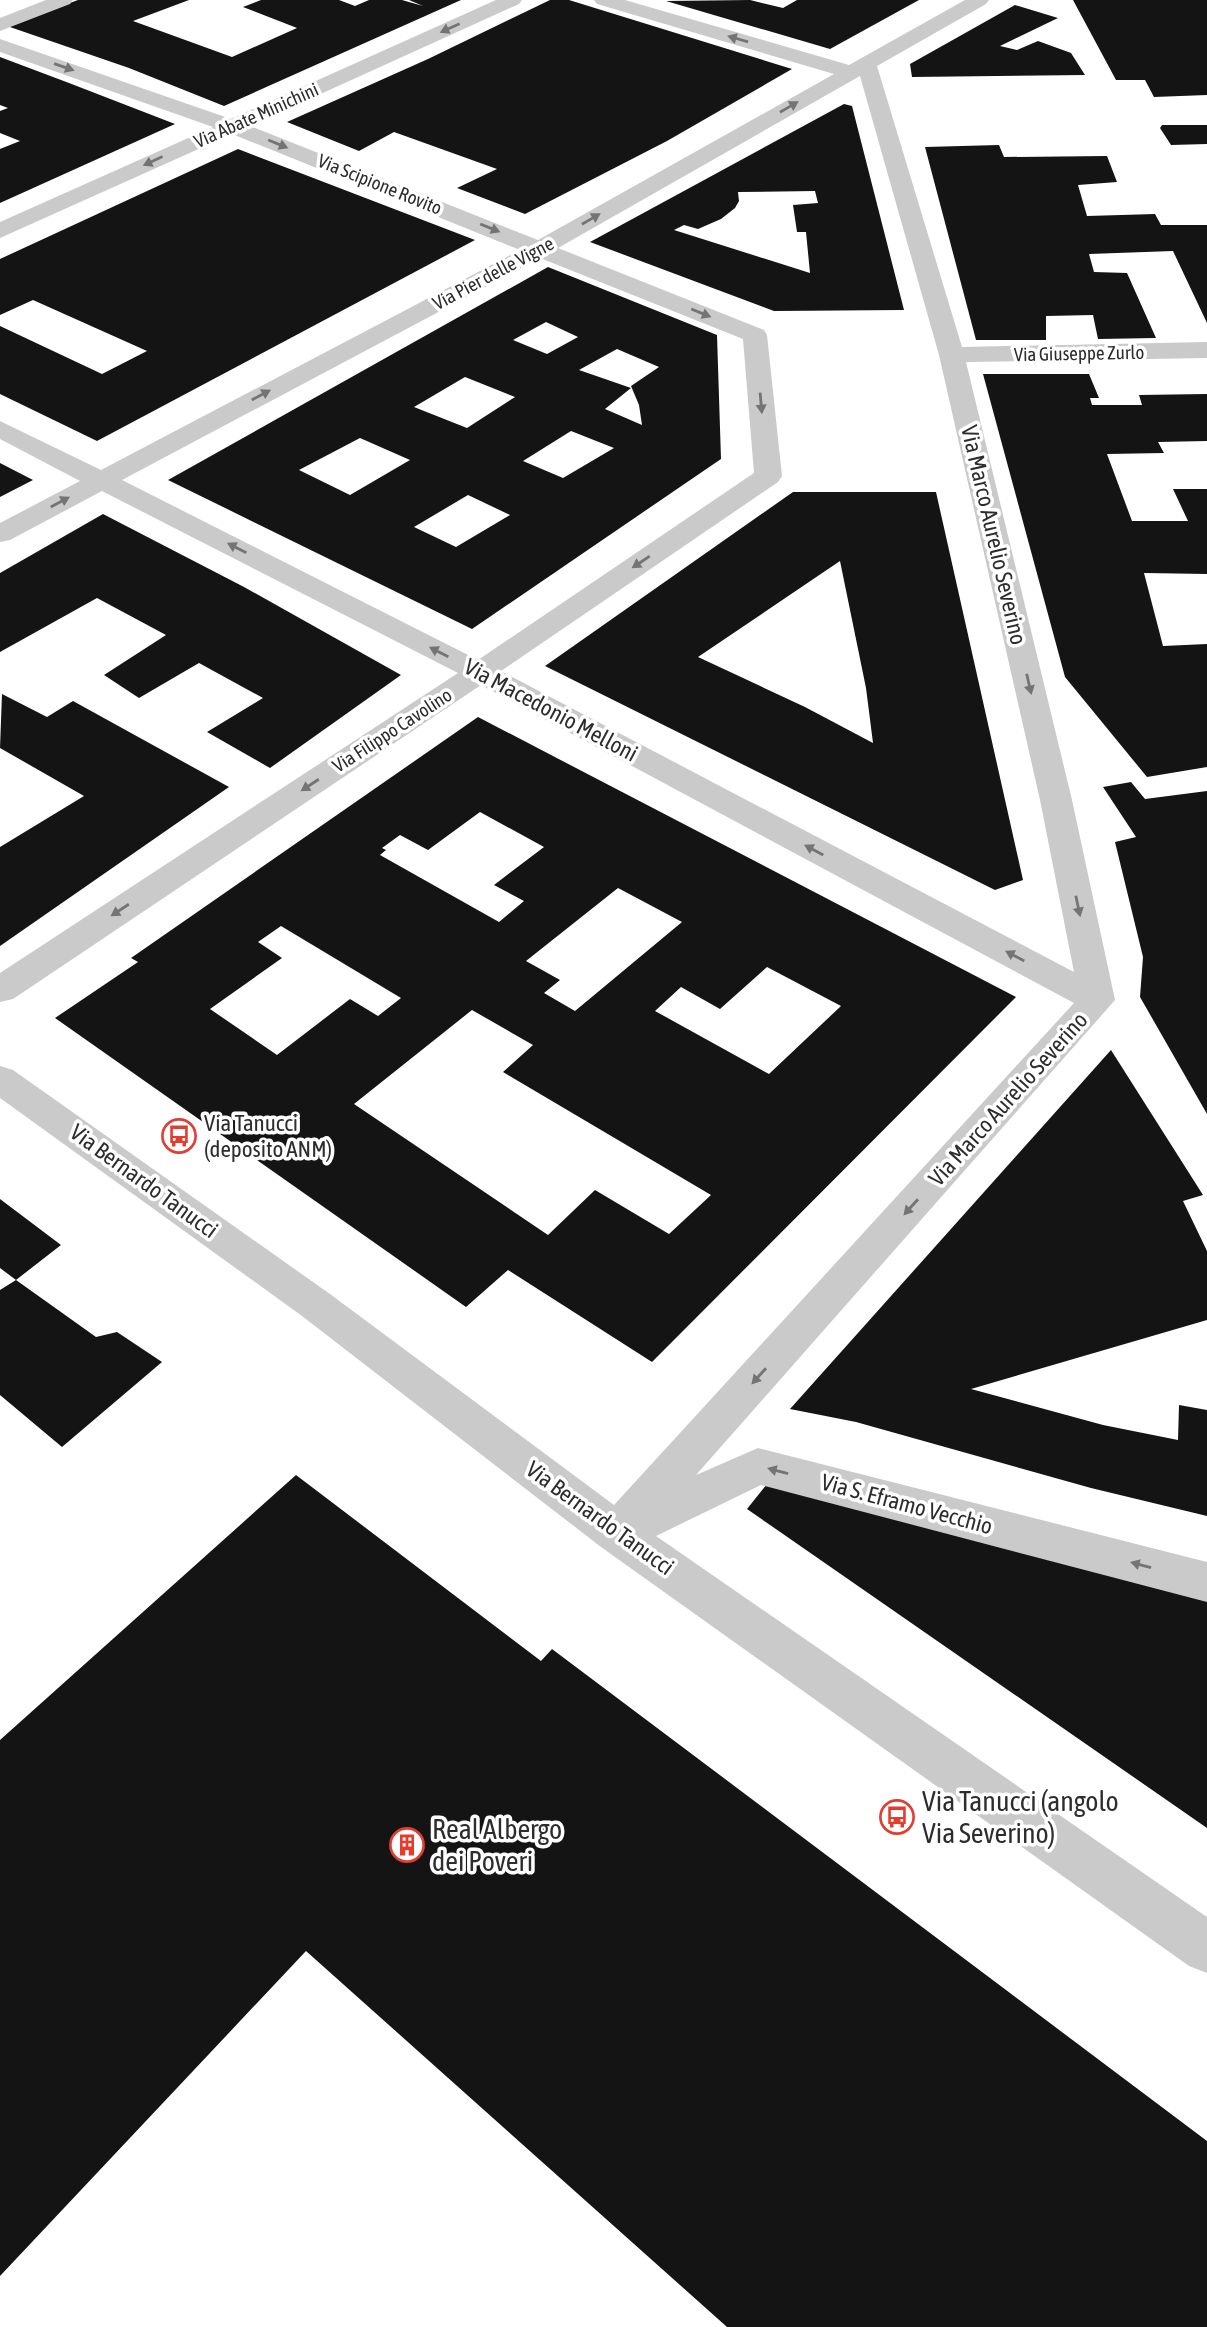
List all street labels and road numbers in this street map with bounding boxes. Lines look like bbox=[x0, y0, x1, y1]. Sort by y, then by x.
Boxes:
street label: Via Abate Minichini bbox=[190, 78, 322, 152]
street label: Via Scipione Rovito bbox=[315, 149, 445, 219]
street label: Via Pier delle Vigne bbox=[429, 232, 557, 314]
street label: Via Giuseppe Zurlo bbox=[1014, 341, 1144, 365]
street label: Via Marco Aurelio Severino bbox=[956, 423, 1032, 647]
street label: Via Macedonio Melloni bbox=[460, 653, 642, 767]
street label: Via Filippo Cavolino bbox=[328, 683, 456, 777]
street label: Via Marco Aurelio Severino bbox=[923, 1007, 1093, 1191]
street label: Via Bernardo Tanucci bbox=[65, 1119, 223, 1243]
street label: Via Bernardo Tanucci bbox=[521, 1456, 679, 1580]
street label: Via S. Eframo Vecchio bbox=[819, 1469, 995, 1539]

